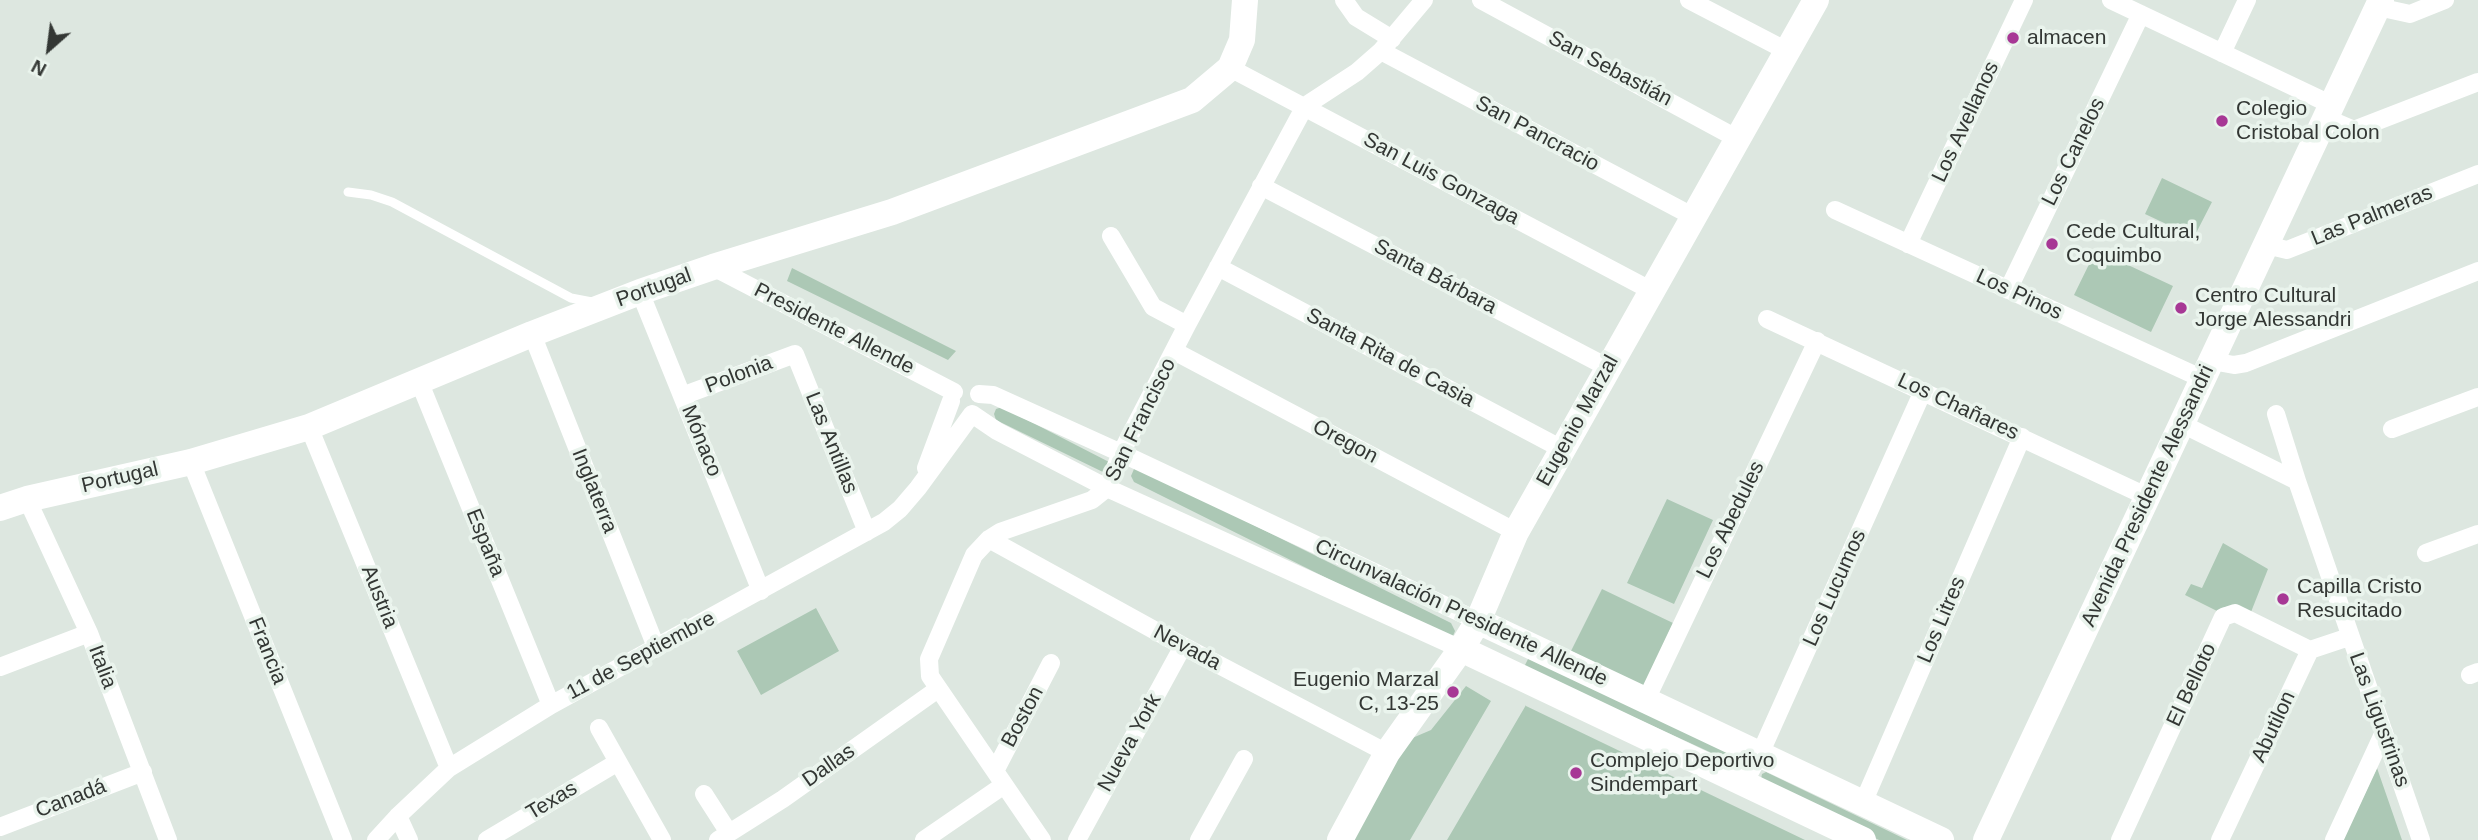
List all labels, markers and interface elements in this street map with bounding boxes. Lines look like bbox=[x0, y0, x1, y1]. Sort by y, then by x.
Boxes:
north arrow bbox=[14, 14, 84, 84]
place label: almacen bbox=[2027, 25, 2106, 51]
street label: San Sebastián bbox=[1544, 26, 1676, 112]
marker: almacen bbox=[2005, 30, 2021, 46]
text: N bbox=[28, 55, 50, 80]
street label: Los Avellanos bbox=[1927, 58, 2005, 186]
street label: San Pancracio bbox=[1471, 91, 1603, 177]
street label: Los Canelos bbox=[2037, 94, 2111, 210]
place label: Colegio Cristobal Colon bbox=[2236, 96, 2380, 146]
marker: Colegio Cristobal Colon bbox=[2214, 113, 2230, 129]
street label: San Luis Gonzaga bbox=[1359, 127, 1523, 231]
street label: Las Palmeras bbox=[2308, 180, 2436, 252]
place label: Cede Cultural, Coquimbo bbox=[2066, 219, 2200, 269]
street label: Santa Bárbara bbox=[1369, 234, 1501, 320]
marker: Cede Cultural, Coquimbo bbox=[2044, 236, 2060, 252]
street label: Portugal bbox=[613, 263, 695, 313]
street label: Los Pinos bbox=[1972, 264, 2066, 326]
street label: Presidente Allende bbox=[750, 278, 918, 380]
place label: Centro Cultural Jorge Alessandri bbox=[2195, 283, 2351, 333]
marker: Centro Cultural Jorge Alessandri bbox=[2173, 300, 2189, 316]
street label: Santa Rita de Casia bbox=[1302, 303, 1478, 413]
street label: Polonia bbox=[702, 351, 776, 399]
street label: Eugenio Marzal bbox=[1532, 351, 1624, 491]
street label: San Francisco bbox=[1100, 354, 1182, 486]
street label: Avenida Presidente Alessandri bbox=[2076, 361, 2220, 631]
street label: Los Chañares bbox=[1893, 368, 2023, 446]
street label: Las Antillas bbox=[799, 388, 863, 498]
street label: Mónaco bbox=[675, 402, 727, 480]
street label: Oregon bbox=[1308, 414, 1382, 470]
street label: Inglaterra bbox=[566, 445, 622, 537]
street label: Portugal bbox=[79, 457, 161, 499]
street label: Los Abedules bbox=[1692, 457, 1770, 583]
street label: España bbox=[460, 505, 510, 581]
street label: Los Lucumos bbox=[1798, 526, 1872, 650]
street label: Circunvalación Presidente Allende bbox=[1311, 534, 1611, 692]
street label: Austria bbox=[355, 562, 403, 632]
street label: Los Litres bbox=[1913, 573, 1971, 667]
place label: Capilla Cristo Resucitado bbox=[2297, 574, 2422, 624]
marker: Capilla Cristo Resucitado bbox=[2275, 591, 2291, 607]
street label: 11 de Septiembre bbox=[563, 606, 719, 706]
street label: Francia bbox=[242, 614, 292, 688]
street label: Nevada bbox=[1149, 620, 1225, 676]
street label: El Belloto bbox=[2162, 639, 2222, 731]
street label: Italia bbox=[82, 642, 122, 692]
street label: Las Ligustrinas bbox=[2343, 649, 2415, 791]
place label: Eugenio Marzal C, 13-25 bbox=[1293, 667, 1439, 717]
street label: Boston bbox=[997, 682, 1049, 752]
marker: Eugenio Marzal C, 13-25 bbox=[1445, 684, 1461, 700]
street label: Abutilon bbox=[2247, 687, 2301, 767]
street label: Nueva York bbox=[1093, 690, 1167, 796]
street label: Dallas bbox=[798, 739, 860, 793]
place label: Complejo Deportivo Sindempart bbox=[1590, 748, 1774, 798]
marker: Complejo Deportivo Sindempart bbox=[1568, 765, 1584, 781]
street label: Canadá bbox=[32, 774, 110, 824]
street label: Texas bbox=[522, 776, 582, 826]

